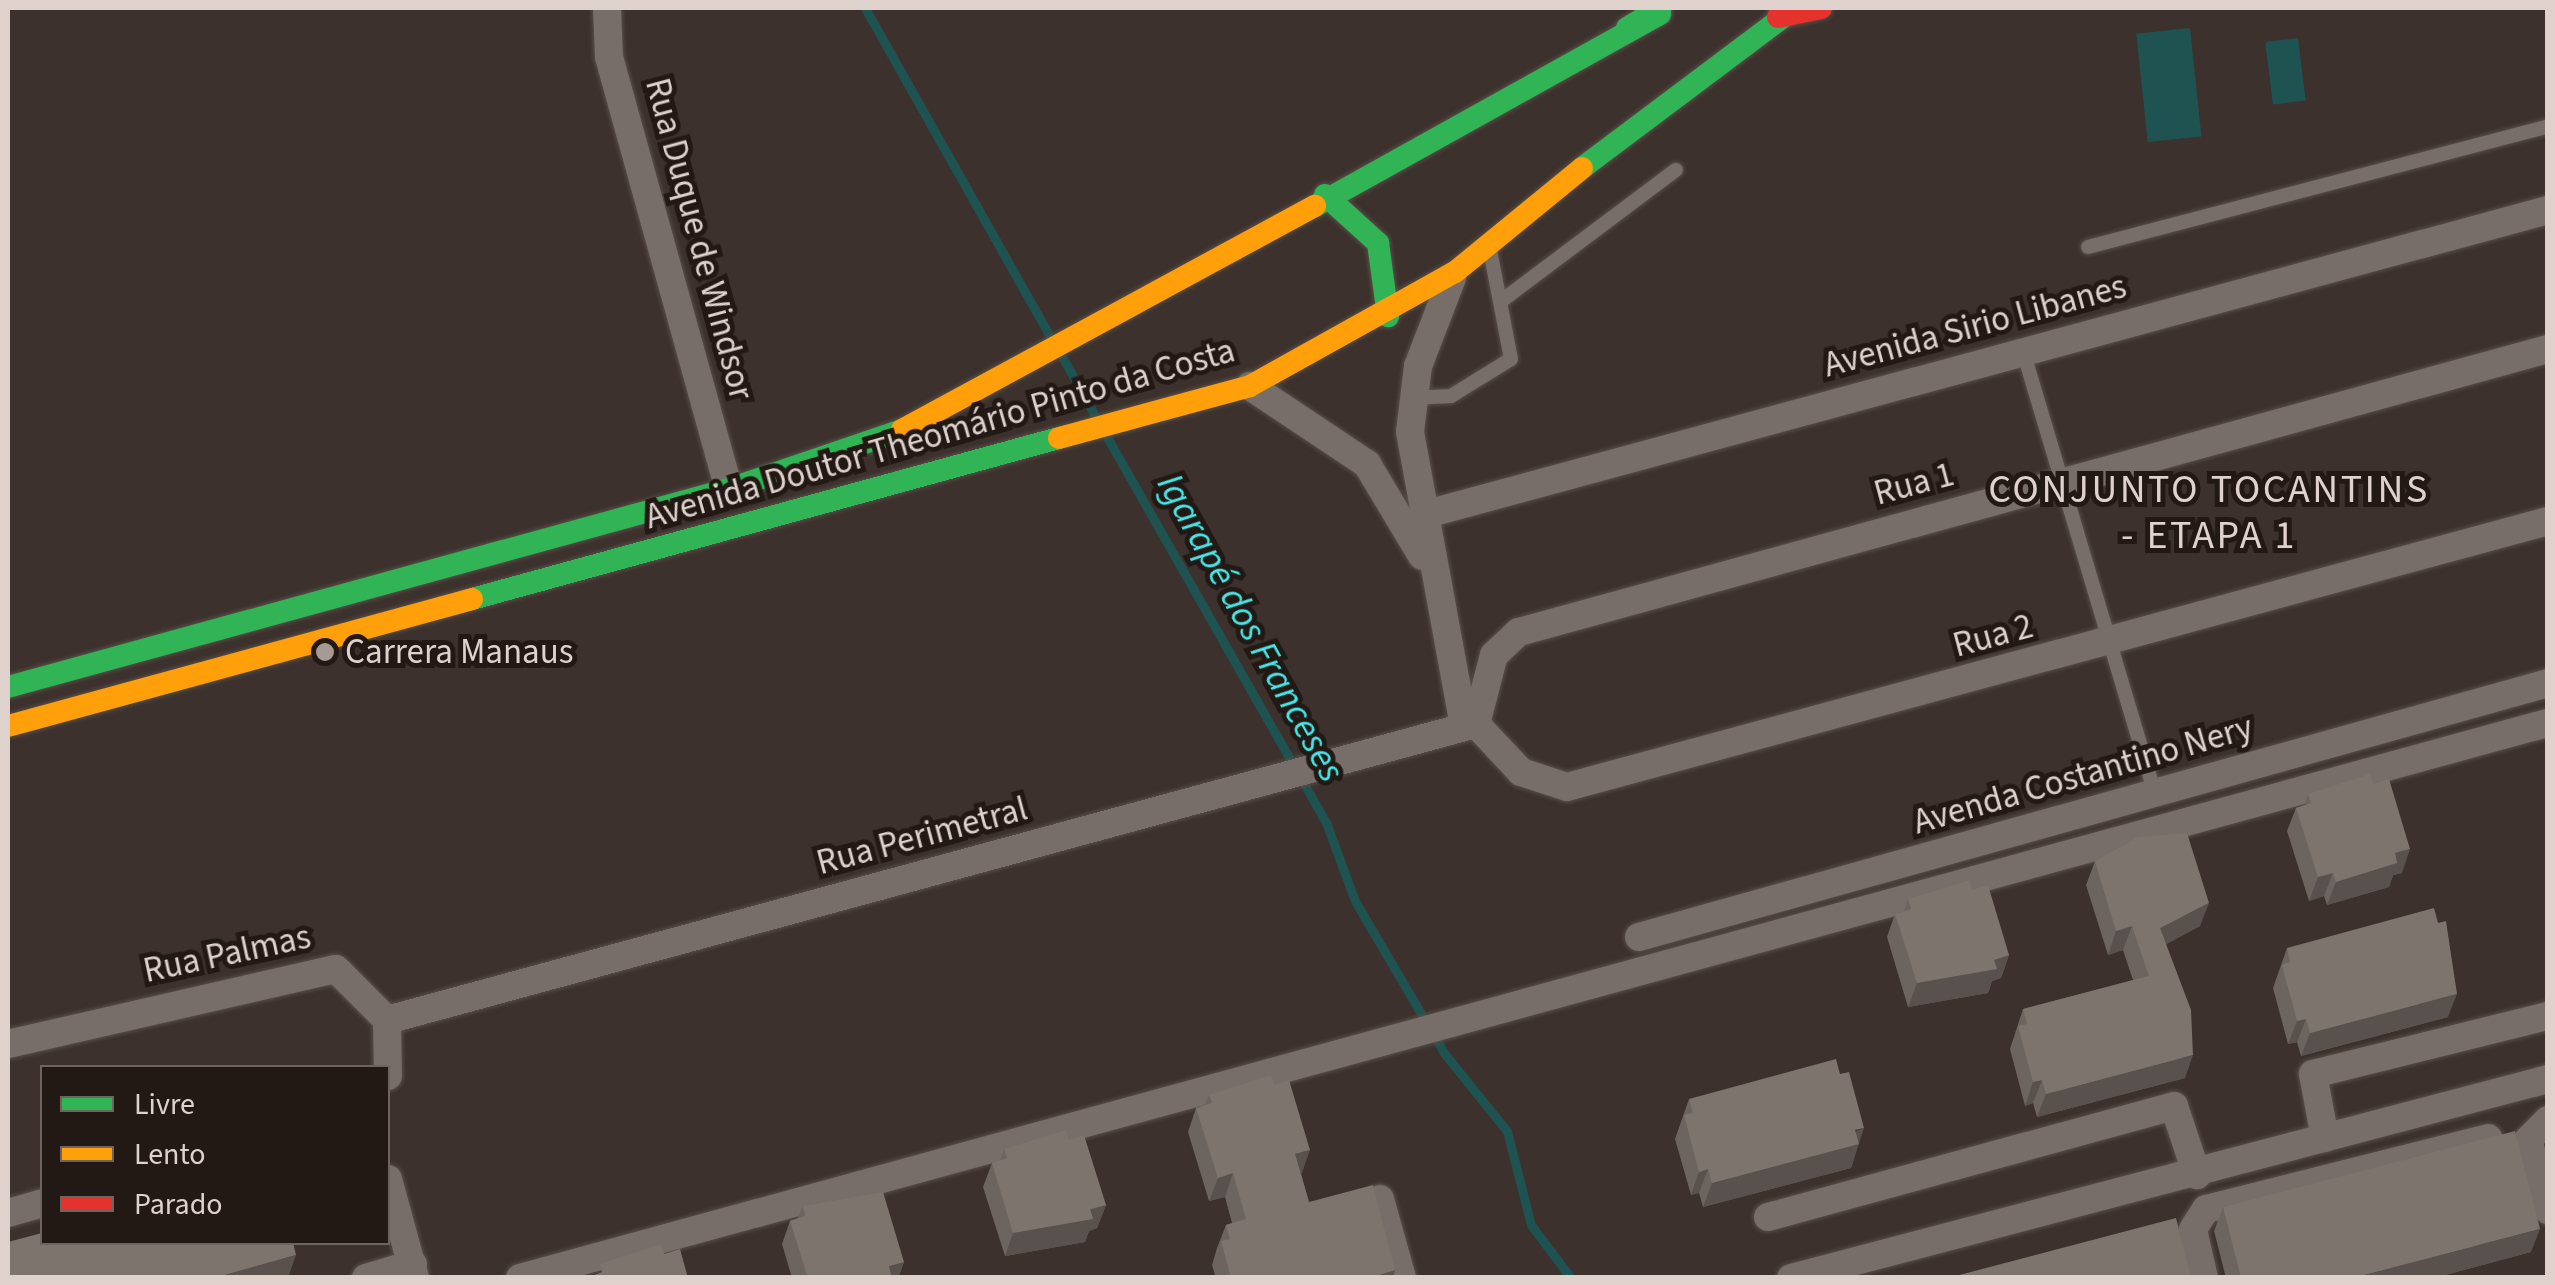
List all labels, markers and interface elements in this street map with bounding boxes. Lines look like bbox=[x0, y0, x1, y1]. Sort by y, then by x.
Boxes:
street label: Rua Duque de Windsor bbox=[636, 74, 762, 404]
street label: Avenida Sirio Libanes bbox=[1819, 265, 2131, 387]
street label: Avenida Doutor Theomário Pinto da Costa bbox=[640, 330, 1240, 538]
street label: Rua 1 bbox=[1869, 453, 1959, 515]
water label: Igarapé dos Franceses bbox=[1146, 466, 1354, 790]
district label: CONJUNTO TOCANTINS - ETAPA 1 bbox=[1988, 466, 2430, 560]
street label: Rua 2 bbox=[1948, 605, 2038, 667]
place label: Carrera Manaus bbox=[345, 631, 573, 673]
marker: Carrera Manaus bbox=[314, 641, 336, 663]
street label: Avenda Costantino Nery bbox=[1908, 706, 2258, 844]
street label: Rua Perimetral bbox=[812, 788, 1032, 884]
street label: Rua Palmas bbox=[140, 916, 314, 992]
legend bbox=[40, 1065, 390, 1245]
text: Livre bbox=[134, 1083, 195, 1126]
text: Lento bbox=[134, 1133, 206, 1176]
text: Parado bbox=[134, 1183, 223, 1226]

